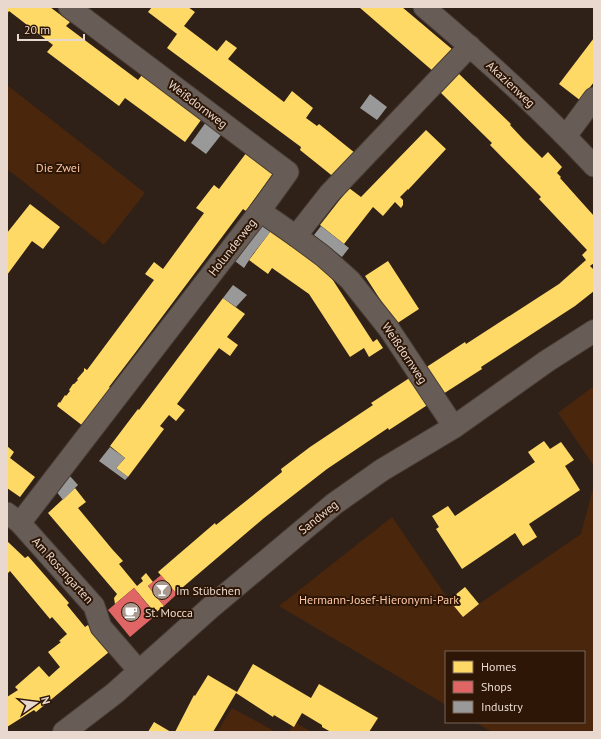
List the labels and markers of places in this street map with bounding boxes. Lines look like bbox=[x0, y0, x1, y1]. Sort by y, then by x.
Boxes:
bar icon: Im Stübchen bbox=[151, 579, 173, 601]
place label: Im Stübchen bbox=[176, 583, 240, 598]
cafe icon: St. Mocca bbox=[120, 601, 142, 623]
place label: St. Mocca bbox=[145, 605, 193, 620]

